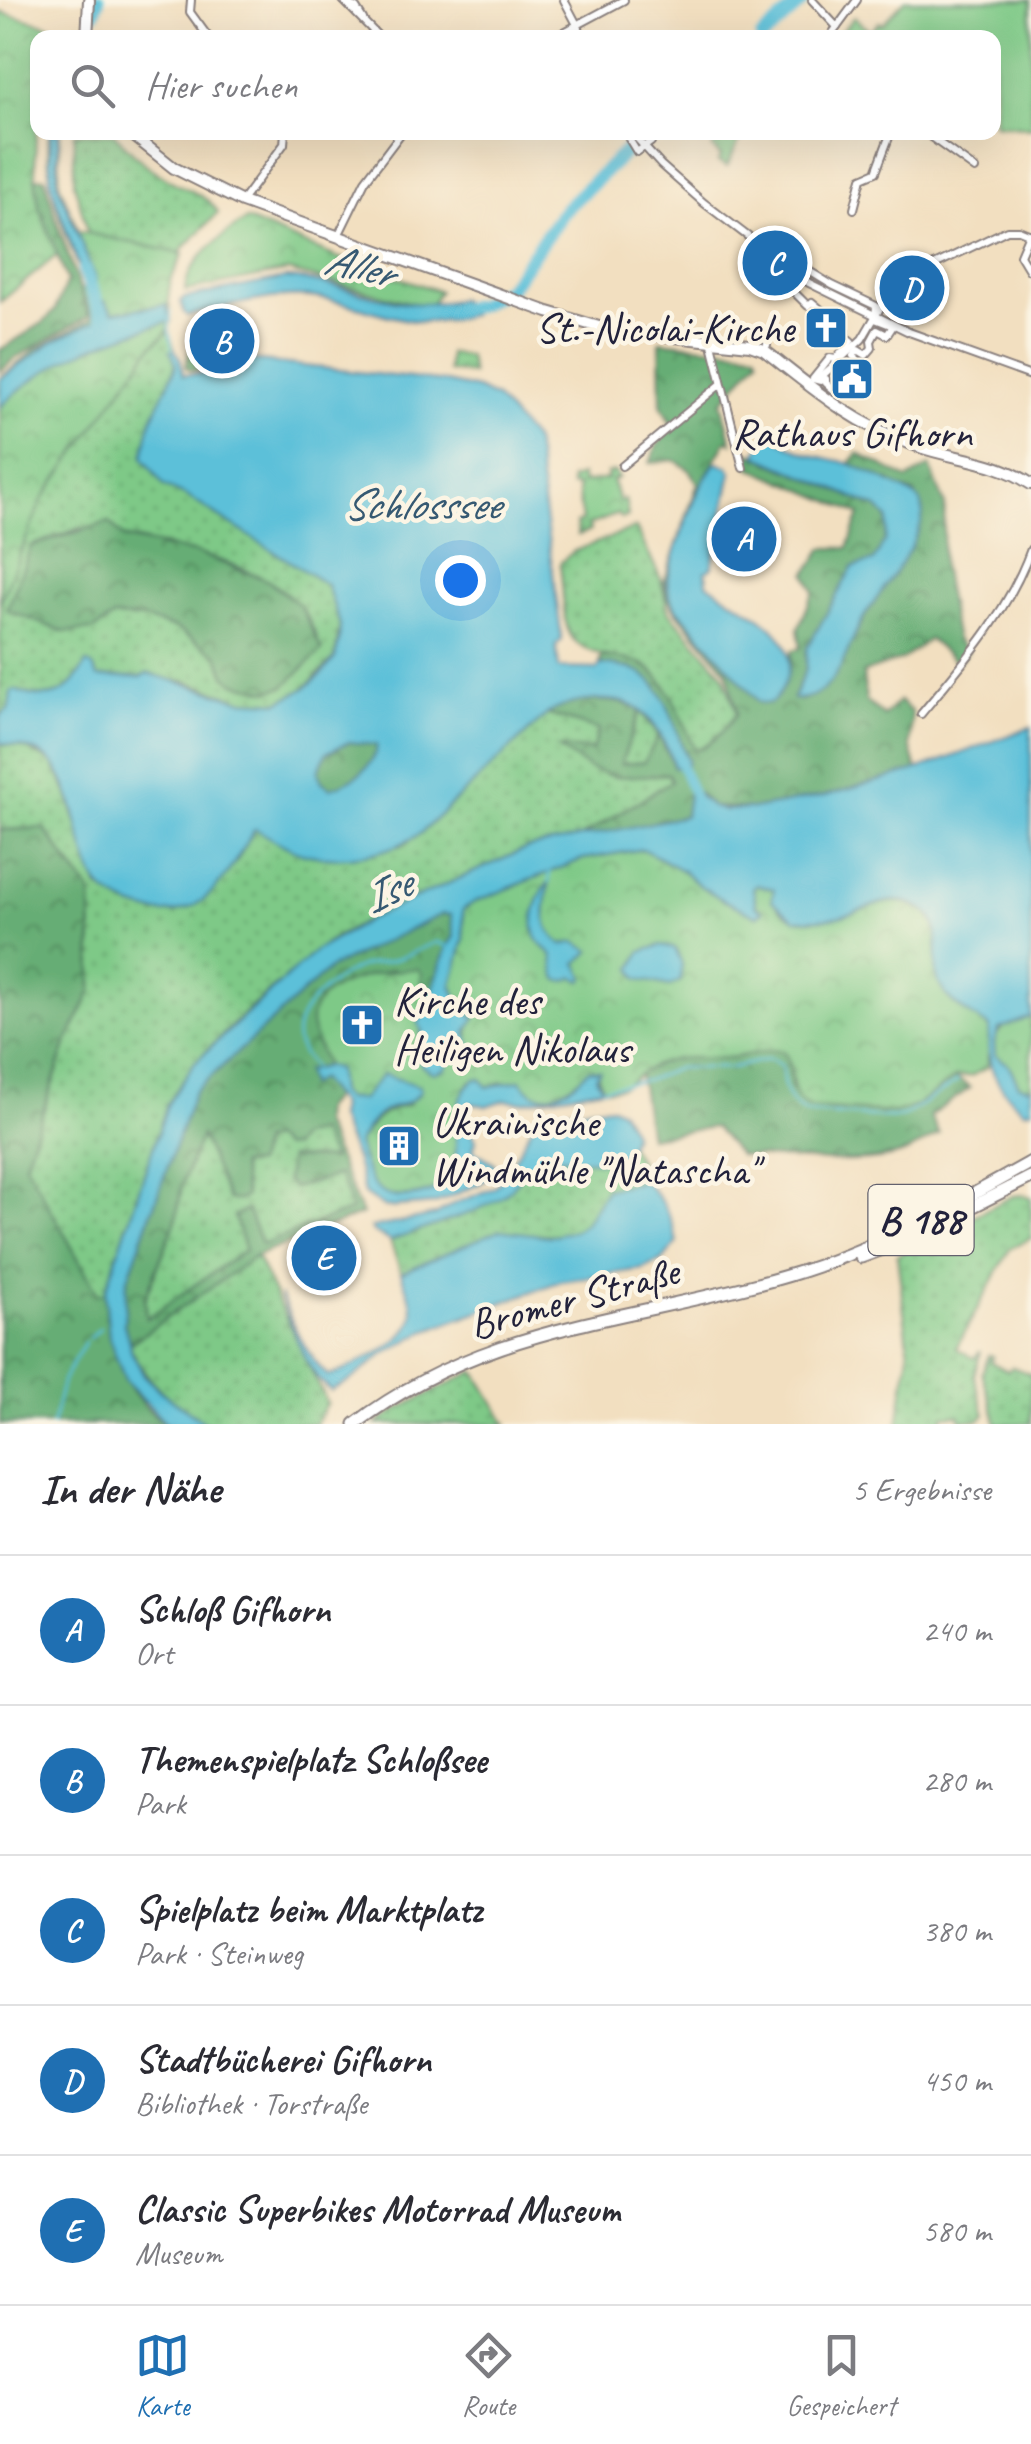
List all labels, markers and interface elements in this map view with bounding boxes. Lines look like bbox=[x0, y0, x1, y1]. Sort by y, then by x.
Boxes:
search box bbox=[30, 30, 1001, 140]
icon: search bbox=[65, 58, 120, 113]
text: Hier suchen bbox=[145, 62, 297, 109]
pin: C bbox=[742, 226, 808, 300]
water label: Aller bbox=[319, 231, 405, 303]
pin: D bbox=[880, 250, 944, 326]
place label: St.-Nicolai-Kirche bbox=[536, 302, 796, 355]
pin: B bbox=[190, 304, 254, 378]
church icon: St.-Nicolai-Kirche bbox=[803, 305, 849, 351]
public building icon: Rathaus Gifhorn bbox=[829, 356, 875, 402]
place label: Rathaus Gifhorn bbox=[732, 407, 973, 460]
water label: Schlosssee bbox=[343, 476, 505, 533]
pin: A bbox=[712, 502, 776, 576]
your location bbox=[435, 555, 486, 606]
water label: Ise bbox=[354, 853, 426, 927]
place label: Kirche des Heiligen Nikolaus bbox=[394, 975, 634, 1076]
church icon: Kirche des Heiligen Nikolaus bbox=[339, 1002, 385, 1048]
place label: Ukrainische Windmühle "Natascha" bbox=[432, 1096, 765, 1197]
building icon: Ukrainische Windmühle "Natascha" bbox=[376, 1123, 422, 1169]
road number: B 188 bbox=[868, 1185, 974, 1255]
pin: E bbox=[292, 1220, 356, 1296]
street label: Bromer Straße bbox=[464, 1244, 688, 1351]
text: In der Nähe bbox=[40, 1463, 221, 1516]
text: 5 Ergebnisse bbox=[852, 1469, 991, 1510]
text: Schloß Gifhorn bbox=[135, 1586, 330, 1633]
text: A bbox=[64, 1610, 81, 1651]
text: 240 m bbox=[922, 1610, 991, 1651]
text: Ort bbox=[135, 1633, 173, 1674]
text: Themenspielplatz Schloßsee bbox=[135, 1736, 487, 1783]
text: B bbox=[64, 1760, 81, 1801]
text: 280 m bbox=[922, 1760, 991, 1801]
text: Park bbox=[135, 1783, 186, 1824]
text: Spielplatz beim Marktplatz bbox=[135, 1886, 482, 1933]
text: C bbox=[65, 1910, 80, 1951]
text: 380 m bbox=[922, 1910, 991, 1951]
text: Park · Steinweg bbox=[135, 1933, 303, 1974]
text: Stadtbücherei Gifhorn bbox=[135, 2036, 431, 2083]
text: D bbox=[63, 2060, 82, 2101]
text: 450 m bbox=[922, 2060, 991, 2101]
text: Bibliothek · Torstraße bbox=[135, 2083, 367, 2124]
text: Classic Superbikes Motorrad Museum bbox=[135, 2186, 620, 2233]
text: E bbox=[64, 2210, 81, 2251]
text: 580 m bbox=[922, 2210, 991, 2251]
text: Museum bbox=[135, 2233, 222, 2274]
tab: Karte bbox=[135, 2328, 190, 2423]
tab: Route bbox=[461, 2328, 516, 2423]
tab: Gespeichert bbox=[787, 2328, 896, 2423]

